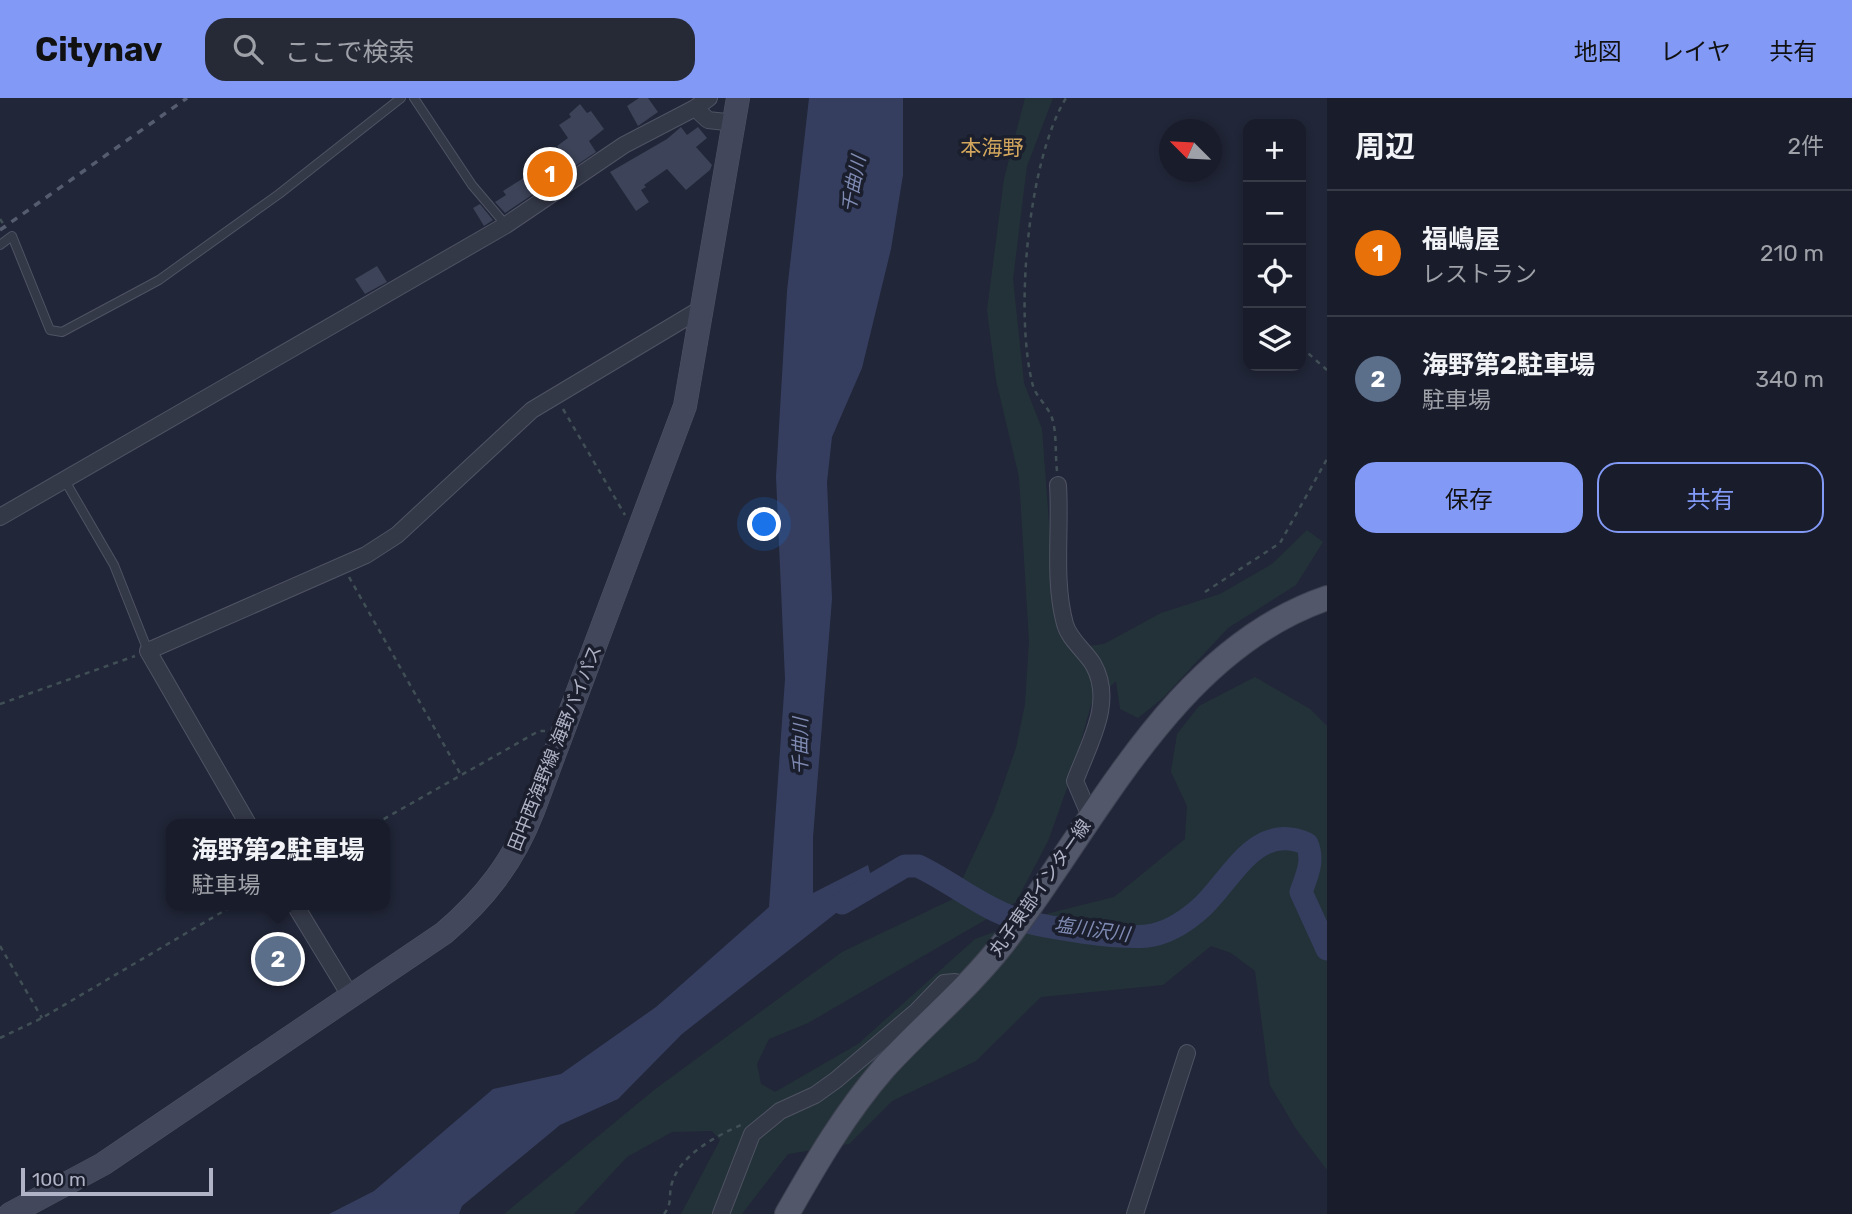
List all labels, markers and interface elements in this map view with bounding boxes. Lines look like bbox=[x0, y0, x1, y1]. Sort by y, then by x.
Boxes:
search box bbox=[205, 18, 695, 81]
text: Citynav bbox=[35, 30, 163, 69]
icon: search bbox=[229, 30, 267, 68]
text: ここで検索 bbox=[285, 37, 415, 68]
text: 地図 bbox=[1574, 38, 1622, 66]
text: レイヤ bbox=[1660, 38, 1731, 66]
text: 共有 bbox=[1769, 38, 1817, 66]
north arrow bbox=[1159, 119, 1222, 182]
map controls bbox=[1243, 119, 1306, 371]
button: + bbox=[1243, 119, 1306, 182]
text: 周辺 bbox=[1355, 129, 1415, 165]
text: 2件 bbox=[1787, 132, 1824, 160]
district label: 本海野 bbox=[961, 135, 1024, 160]
pin: 1 bbox=[527, 148, 573, 200]
water label: 千曲川 bbox=[837, 152, 871, 214]
button: − bbox=[1243, 182, 1306, 245]
text: 福嶋屋 bbox=[1422, 224, 1500, 255]
text: 1 bbox=[1372, 239, 1384, 267]
text: 210 m bbox=[1760, 239, 1824, 267]
button: locate bbox=[1243, 245, 1306, 308]
text: レストラン bbox=[1422, 260, 1537, 288]
button: layers bbox=[1243, 308, 1306, 371]
text: 海野第2駐車場 bbox=[1422, 350, 1595, 381]
text: 2 bbox=[1371, 365, 1385, 393]
text: 340 m bbox=[1755, 365, 1824, 393]
text: 駐車場 bbox=[1422, 386, 1491, 414]
button: 保存 bbox=[1355, 462, 1583, 533]
button: 共有 bbox=[1597, 462, 1824, 533]
your location bbox=[747, 507, 781, 541]
street label: 田中西海野線 海野バイパス bbox=[504, 642, 606, 854]
water label: 千曲川 bbox=[789, 716, 812, 775]
street label: 丸子東部インター線 bbox=[985, 815, 1095, 961]
popup bbox=[166, 819, 390, 910]
text: 海野第2駐車場 bbox=[192, 835, 364, 866]
text: 駐車場 bbox=[192, 871, 261, 899]
water label: 塩川沢川 bbox=[1053, 913, 1133, 946]
pin: 2 bbox=[255, 933, 301, 985]
scale bar bbox=[21, 1165, 214, 1197]
text: 100 m bbox=[32, 1168, 86, 1191]

